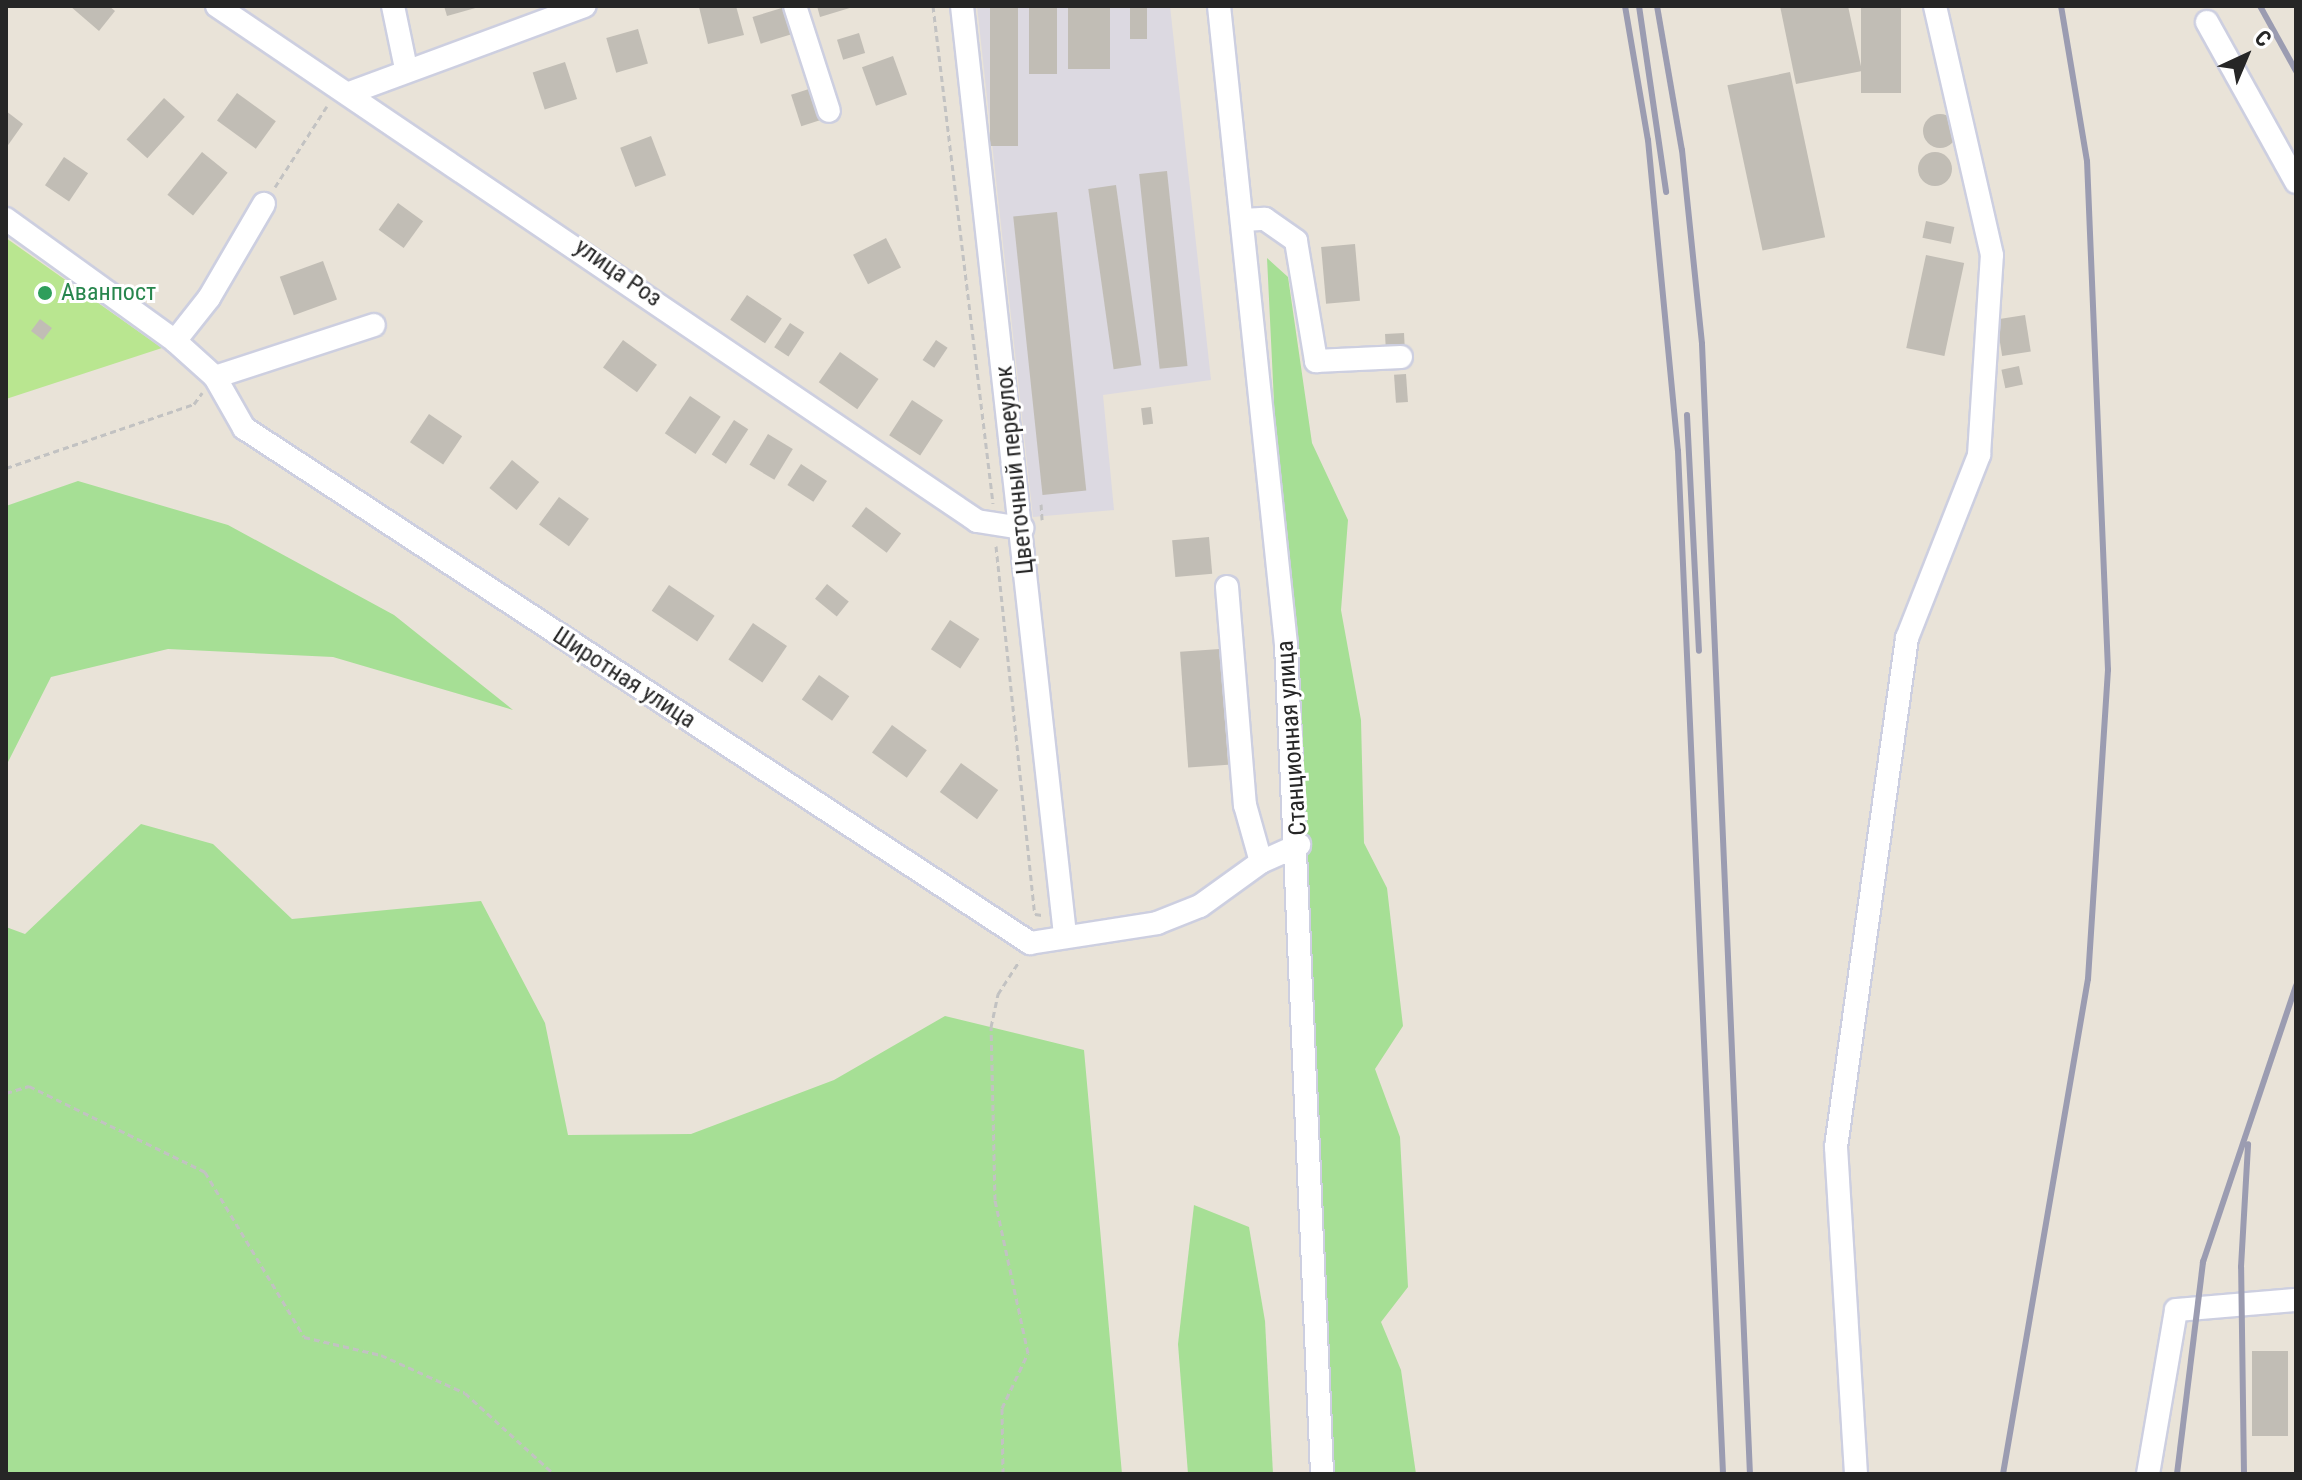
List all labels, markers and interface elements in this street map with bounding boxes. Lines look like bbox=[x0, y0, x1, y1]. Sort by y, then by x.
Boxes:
north arrow bbox=[2206, 16, 2286, 96]
text: С bbox=[2250, 25, 2276, 52]
street label: улица Роз bbox=[569, 233, 667, 313]
place label: Аванпост bbox=[61, 279, 156, 307]
marker: Аванпост bbox=[36, 284, 54, 302]
street label: Цветочный переулок bbox=[990, 364, 1040, 576]
street label: Широтная улица bbox=[547, 621, 701, 735]
street label: Станционная улица bbox=[1271, 640, 1313, 836]

